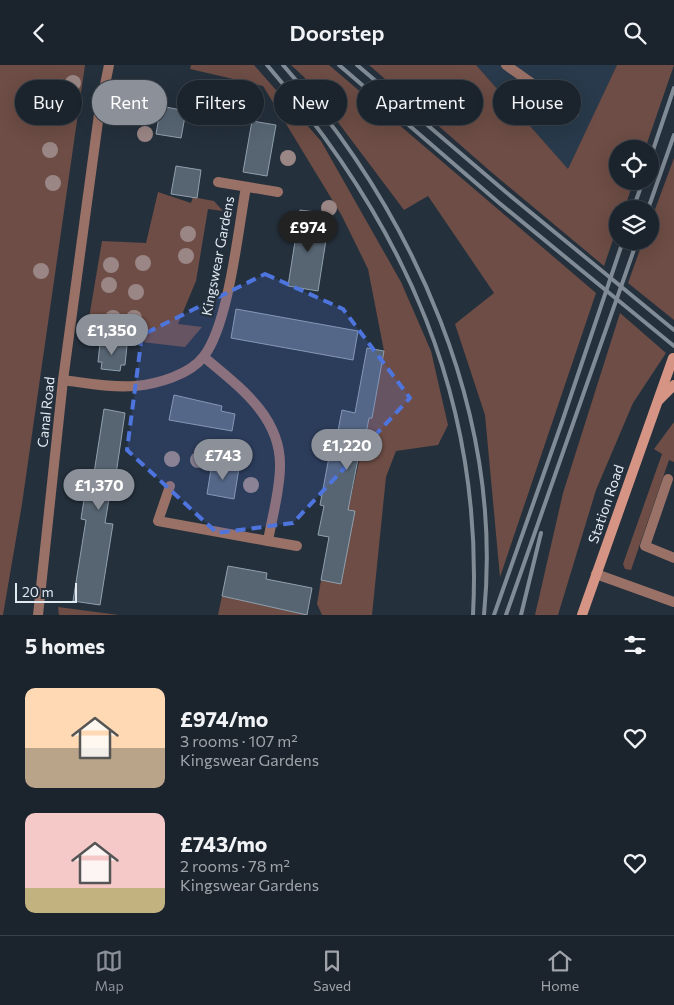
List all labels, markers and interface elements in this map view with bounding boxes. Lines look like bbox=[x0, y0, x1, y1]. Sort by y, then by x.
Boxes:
icon: back bbox=[25, 19, 53, 47]
text: Doorstep bbox=[290, 19, 384, 46]
icon: search bbox=[621, 19, 649, 47]
chip: Buy bbox=[15, 80, 82, 125]
chip: Rent bbox=[92, 80, 167, 125]
chip: Filters bbox=[177, 80, 264, 125]
chip: New bbox=[274, 80, 347, 125]
chip: Apartment bbox=[357, 80, 483, 125]
chip: House bbox=[493, 80, 581, 125]
map controls bbox=[609, 140, 659, 250]
button: locate bbox=[609, 140, 659, 190]
street label: Kingswear Gardens bbox=[198, 195, 237, 317]
button: layers bbox=[609, 200, 659, 250]
pin: £974 bbox=[278, 211, 338, 253]
text: £974 bbox=[289, 217, 327, 236]
pin: £1,350 bbox=[71, 313, 153, 356]
text: £1,350 bbox=[87, 320, 137, 339]
street label: Canal Road bbox=[33, 376, 58, 448]
pin: £1,220 bbox=[306, 429, 388, 471]
text: £1,220 bbox=[322, 435, 372, 454]
pin: £743 bbox=[193, 439, 253, 481]
text: £743 bbox=[205, 445, 241, 464]
street label: Station Road bbox=[584, 462, 627, 545]
pin: £1,370 bbox=[58, 469, 140, 511]
text: £1,370 bbox=[74, 475, 124, 494]
scale bar bbox=[15, 580, 78, 603]
text: 20 m bbox=[22, 583, 54, 600]
icon: filters bbox=[621, 631, 649, 659]
text: 5 homes bbox=[25, 633, 105, 658]
text: £974/mo bbox=[180, 706, 268, 731]
icon: home bbox=[65, 708, 125, 768]
icon: heart bbox=[621, 724, 649, 752]
text: 3 rooms · 107 m² bbox=[180, 731, 298, 750]
text: Kingswear Gardens bbox=[180, 750, 319, 769]
text: £743/mo bbox=[180, 831, 267, 856]
icon: home bbox=[65, 833, 125, 893]
icon: heart bbox=[621, 849, 649, 877]
text: 2 rooms · 78 m² bbox=[180, 856, 290, 875]
text: Kingswear Gardens bbox=[180, 875, 319, 894]
tab: Map bbox=[95, 947, 124, 994]
tab: Saved bbox=[313, 947, 351, 994]
tab: Home bbox=[541, 947, 579, 994]

